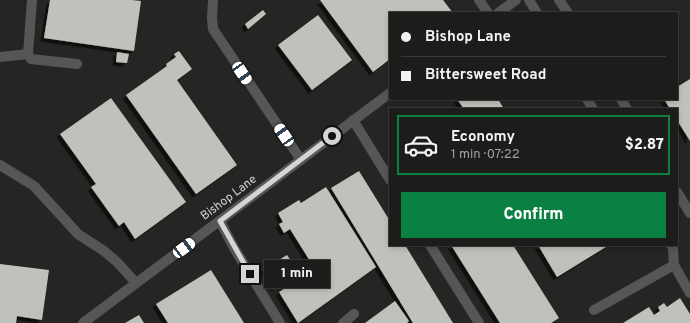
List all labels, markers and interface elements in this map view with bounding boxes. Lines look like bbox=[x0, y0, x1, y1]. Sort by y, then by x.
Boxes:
text: Bishop Lane bbox=[425, 28, 511, 47]
car bbox=[230, 60, 254, 86]
text: Bittersweet Road bbox=[425, 66, 546, 85]
car bbox=[272, 122, 296, 148]
route start bbox=[323, 127, 341, 145]
icon: car bbox=[403, 127, 439, 163]
text: Economy bbox=[451, 128, 515, 147]
text: $2.87 bbox=[625, 136, 664, 155]
text: 1 min · 07:22 bbox=[451, 147, 520, 163]
street label: Bishop Lane bbox=[198, 172, 260, 224]
button: Confirm bbox=[401, 192, 666, 238]
car bbox=[171, 236, 197, 260]
callout: 1 min bbox=[264, 260, 330, 288]
route end bbox=[241, 265, 259, 283]
text: 1 min bbox=[281, 266, 313, 282]

